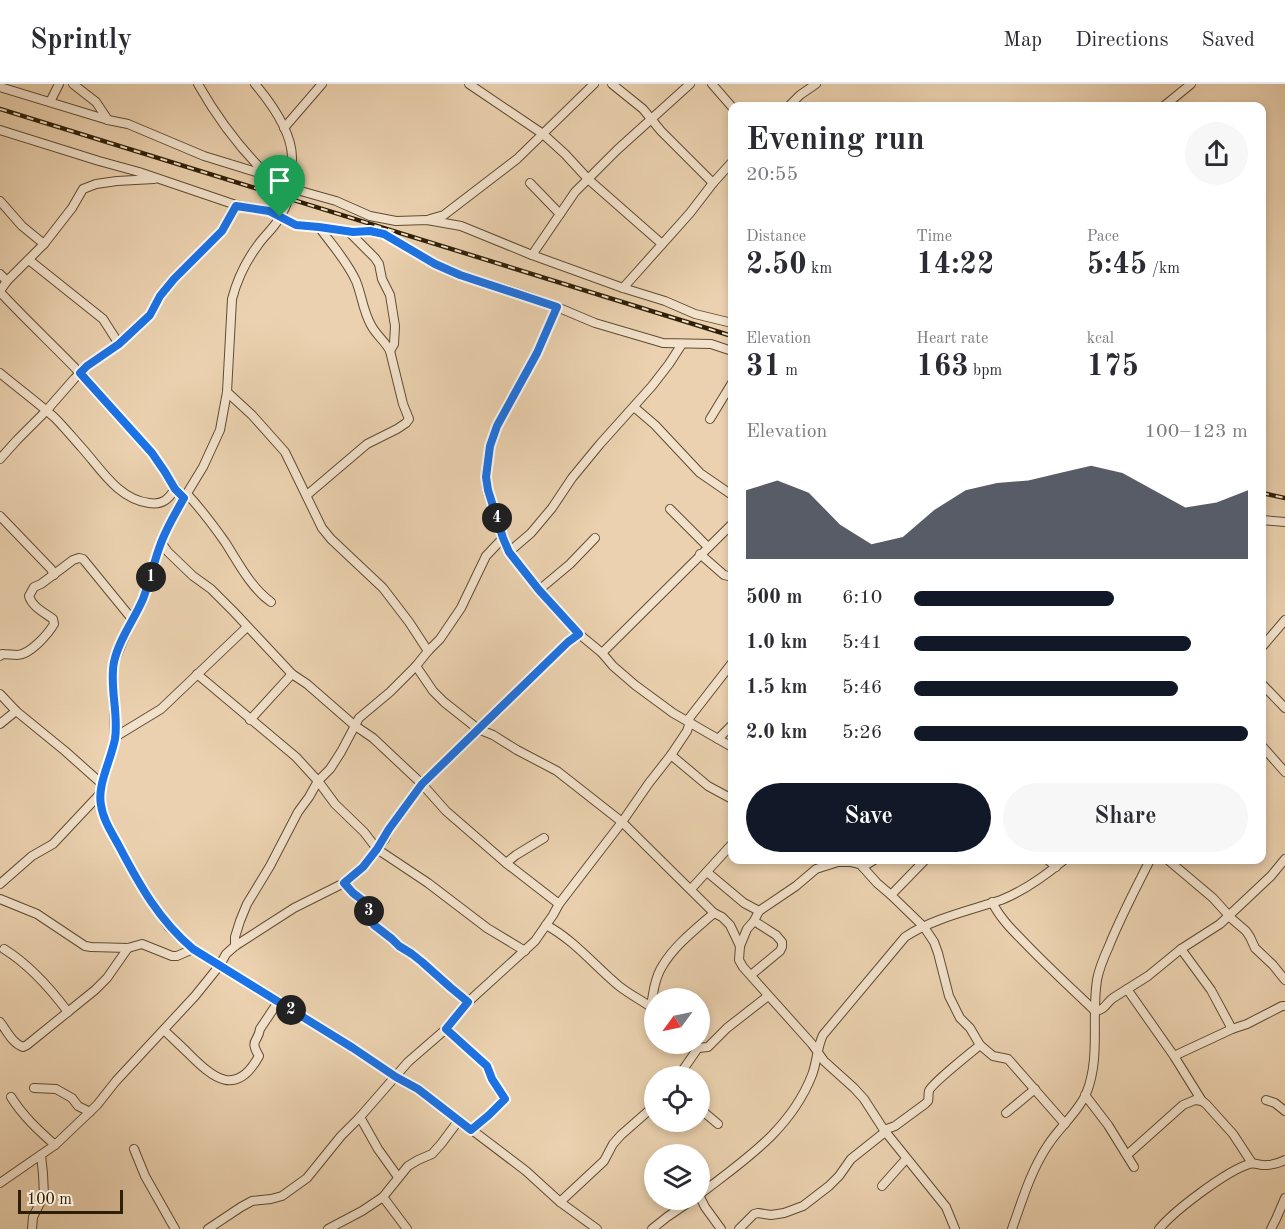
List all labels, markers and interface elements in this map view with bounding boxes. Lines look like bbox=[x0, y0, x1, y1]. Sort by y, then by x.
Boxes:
text: Sprintly bbox=[30, 27, 132, 55]
text: Map bbox=[1003, 30, 1042, 51]
text: Directions bbox=[1075, 30, 1169, 51]
text: Saved bbox=[1202, 30, 1255, 51]
button: share bbox=[1185, 122, 1248, 185]
text: Evening run bbox=[746, 124, 925, 157]
pin bbox=[254, 155, 305, 217]
icon: arrive bbox=[263, 164, 296, 197]
text: 20:55 bbox=[746, 165, 798, 185]
text: Distance bbox=[746, 229, 806, 245]
text: Time bbox=[916, 229, 952, 245]
text: Pace bbox=[1087, 229, 1119, 245]
text: 2.50 bbox=[746, 250, 807, 280]
text: 14:22 bbox=[916, 250, 994, 280]
text: 5:45 bbox=[1087, 250, 1147, 280]
text: km bbox=[807, 261, 832, 277]
text: /km bbox=[1147, 261, 1180, 277]
text: Elevation bbox=[746, 331, 811, 347]
text: Heart rate bbox=[916, 331, 988, 347]
text: kcal bbox=[1087, 331, 1114, 347]
text: 31 bbox=[746, 352, 781, 382]
text: 163 bbox=[916, 352, 969, 382]
text: 175 bbox=[1087, 352, 1139, 382]
text: m bbox=[781, 363, 798, 379]
text: bpm bbox=[969, 363, 1002, 379]
text: Elevation bbox=[746, 422, 827, 442]
text: 100–123 m bbox=[1145, 422, 1248, 442]
pin: 4 bbox=[482, 503, 512, 533]
text: 4 bbox=[492, 510, 502, 526]
pin: 1 bbox=[136, 562, 166, 592]
text: 1 bbox=[146, 569, 156, 585]
text: 500 m bbox=[746, 588, 802, 608]
text: 6:10 bbox=[842, 588, 882, 608]
text: 1.0 km bbox=[746, 633, 808, 653]
text: 5:41 bbox=[842, 633, 882, 653]
text: 1.5 km bbox=[746, 678, 808, 698]
text: 5:46 bbox=[842, 678, 882, 698]
text: 2.0 km bbox=[746, 723, 808, 743]
text: 5:26 bbox=[842, 723, 882, 743]
button: Save bbox=[746, 783, 991, 852]
button: Share bbox=[1003, 783, 1248, 852]
pin: 3 bbox=[354, 896, 384, 926]
text: 3 bbox=[364, 903, 374, 919]
north arrow bbox=[644, 988, 710, 1054]
map controls bbox=[644, 988, 710, 1210]
pin: 2 bbox=[276, 995, 306, 1025]
text: 2 bbox=[286, 1002, 296, 1018]
button: locate bbox=[644, 1066, 710, 1132]
button: layers bbox=[644, 1144, 710, 1210]
scale bar bbox=[18, 1187, 123, 1214]
text: 100 m bbox=[27, 1192, 72, 1208]

